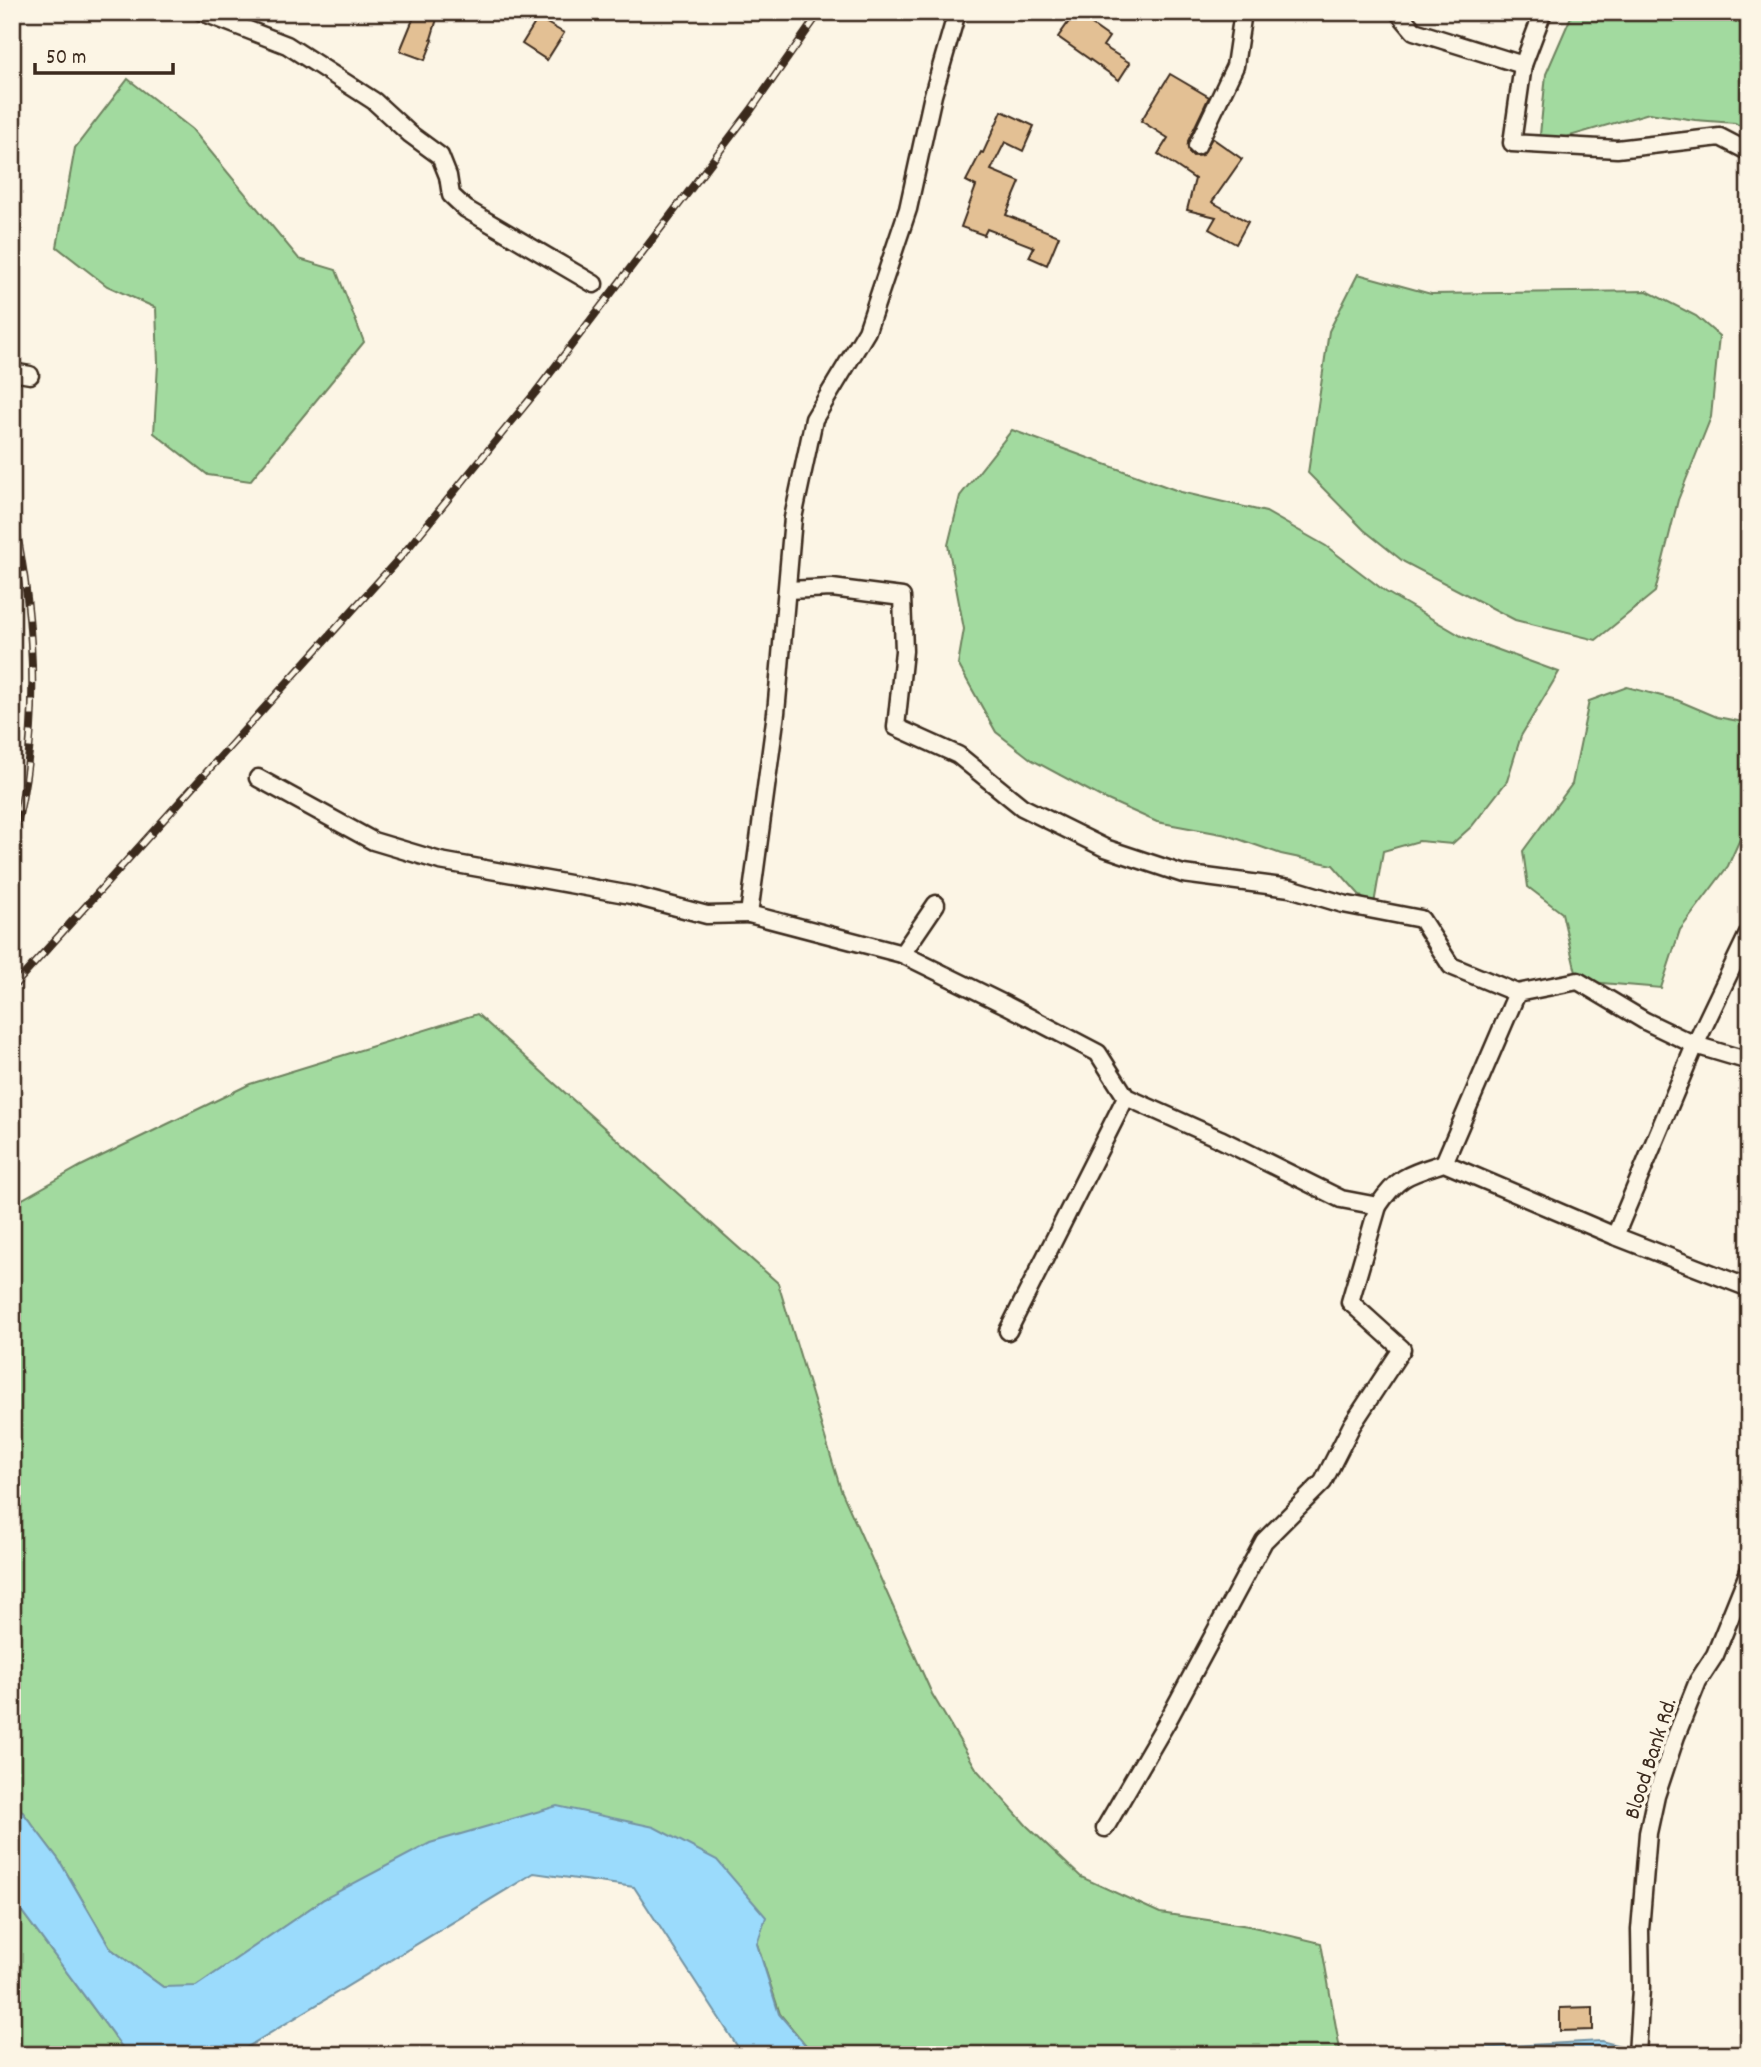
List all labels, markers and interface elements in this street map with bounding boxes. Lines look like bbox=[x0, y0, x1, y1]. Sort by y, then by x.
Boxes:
scale bar bbox=[35, 32, 173, 76]
text: 50 m bbox=[46, 44, 86, 74]
street label: Blood Bank Rd. bbox=[1617, 1694, 1687, 1824]

